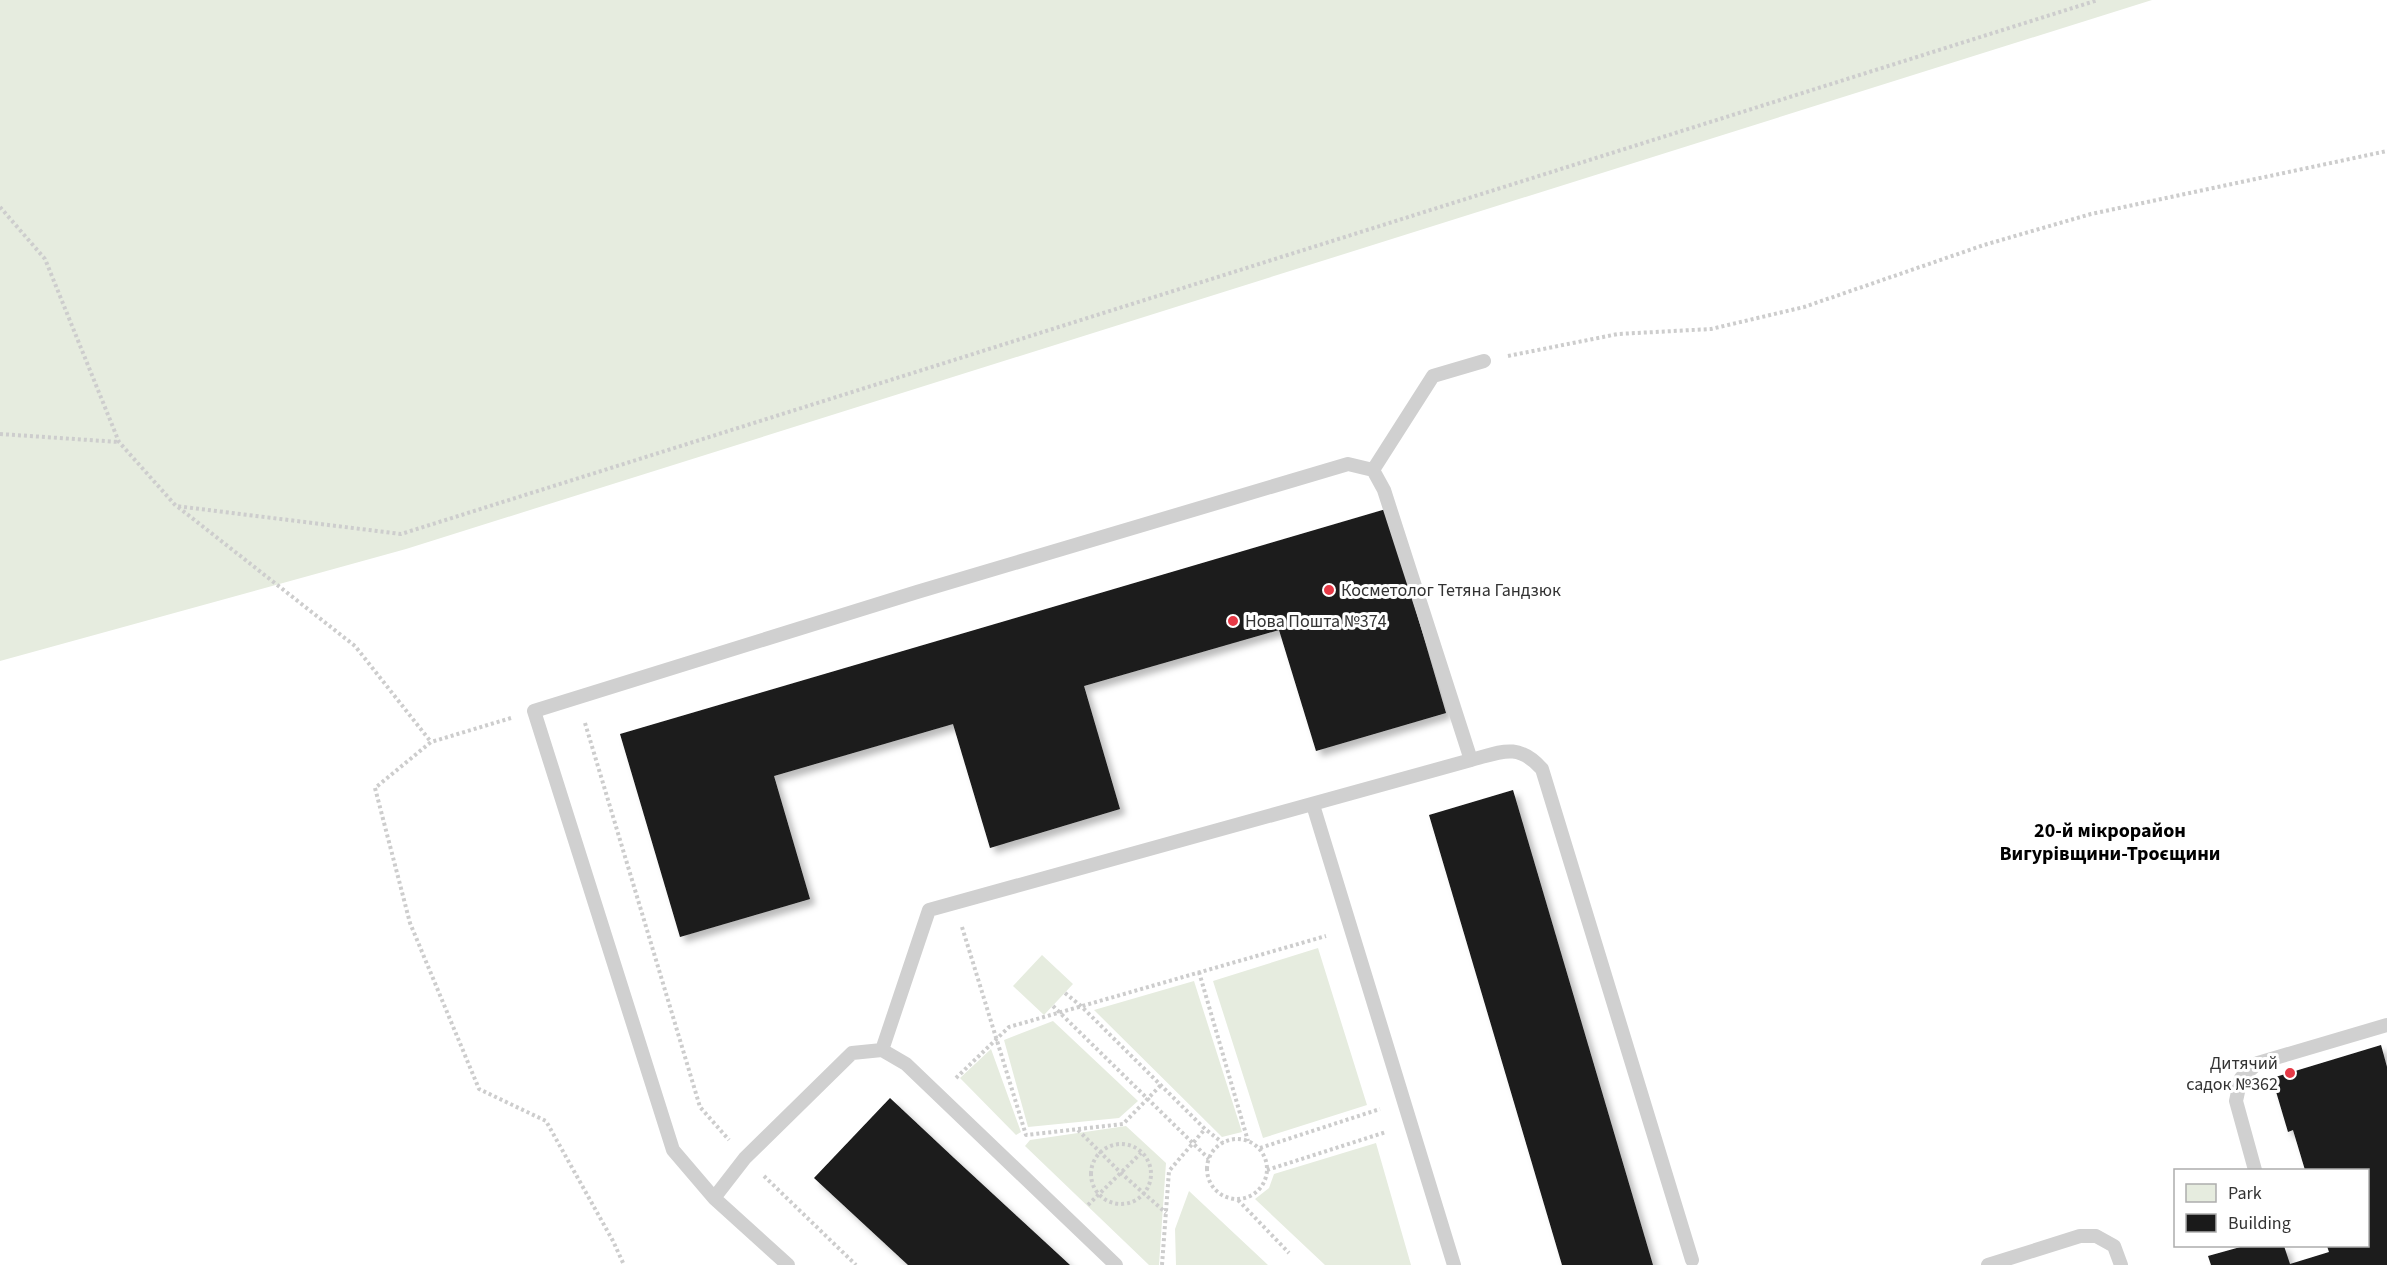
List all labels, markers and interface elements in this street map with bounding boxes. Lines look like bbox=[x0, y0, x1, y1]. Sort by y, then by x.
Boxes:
place label: Косметолог Тетяна Гандзюк bbox=[1341, 578, 1561, 603]
marker: Косметолог Тетяна Гандзюк bbox=[1322, 583, 1336, 597]
place label: Нова Пошта №374 bbox=[1245, 609, 1387, 634]
marker: Нова Пошта №374 bbox=[1226, 614, 1240, 628]
district label: 20-й мікрорайон Вигурівщини-Троєщини bbox=[2000, 817, 2221, 868]
place label: Дитячий садок №362 bbox=[2186, 1051, 2278, 1097]
marker: Дитячий садок №362 bbox=[2283, 1066, 2297, 1080]
legend bbox=[2174, 1169, 2369, 1247]
text: Park bbox=[2228, 1181, 2262, 1206]
text: Building bbox=[2228, 1211, 2291, 1236]

